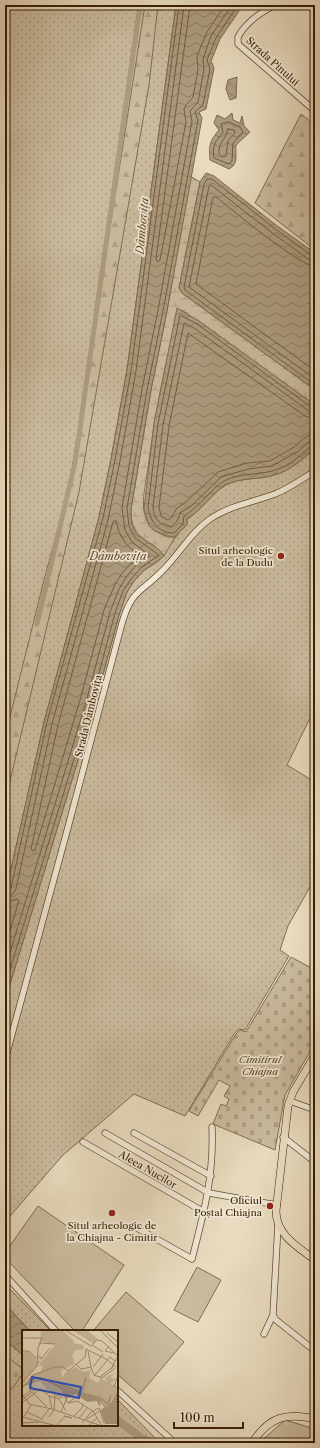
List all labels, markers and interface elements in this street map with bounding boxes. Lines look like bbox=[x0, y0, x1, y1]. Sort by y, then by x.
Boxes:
street label: Strada Pinului bbox=[243, 34, 302, 89]
water label: Dâmbovița bbox=[132, 197, 152, 256]
place label: Situl arheologic de la Dudu bbox=[198, 544, 273, 569]
water label: Dâmbovița bbox=[89, 549, 147, 564]
marker: Situl arheologic de la Dudu bbox=[276, 551, 286, 561]
street label: Strada Dâmbovița bbox=[72, 673, 105, 759]
park label: Cimitirul Chiajna bbox=[239, 1053, 283, 1078]
street label: Aleea Nucilor bbox=[115, 1147, 180, 1192]
place label: Oficiul Poștal Chiajna bbox=[194, 1194, 263, 1219]
marker: Oficiul Poștal Chiajna bbox=[265, 1201, 275, 1211]
marker: Situl arheologic de la Chiajna - Cimitir bbox=[107, 1208, 117, 1218]
place label: Situl arheologic de la Chiajna - Cimitir bbox=[66, 1219, 158, 1244]
inset map bbox=[22, 1330, 118, 1426]
scale bar bbox=[174, 1404, 243, 1430]
text: 100 m bbox=[180, 1410, 215, 1425]

